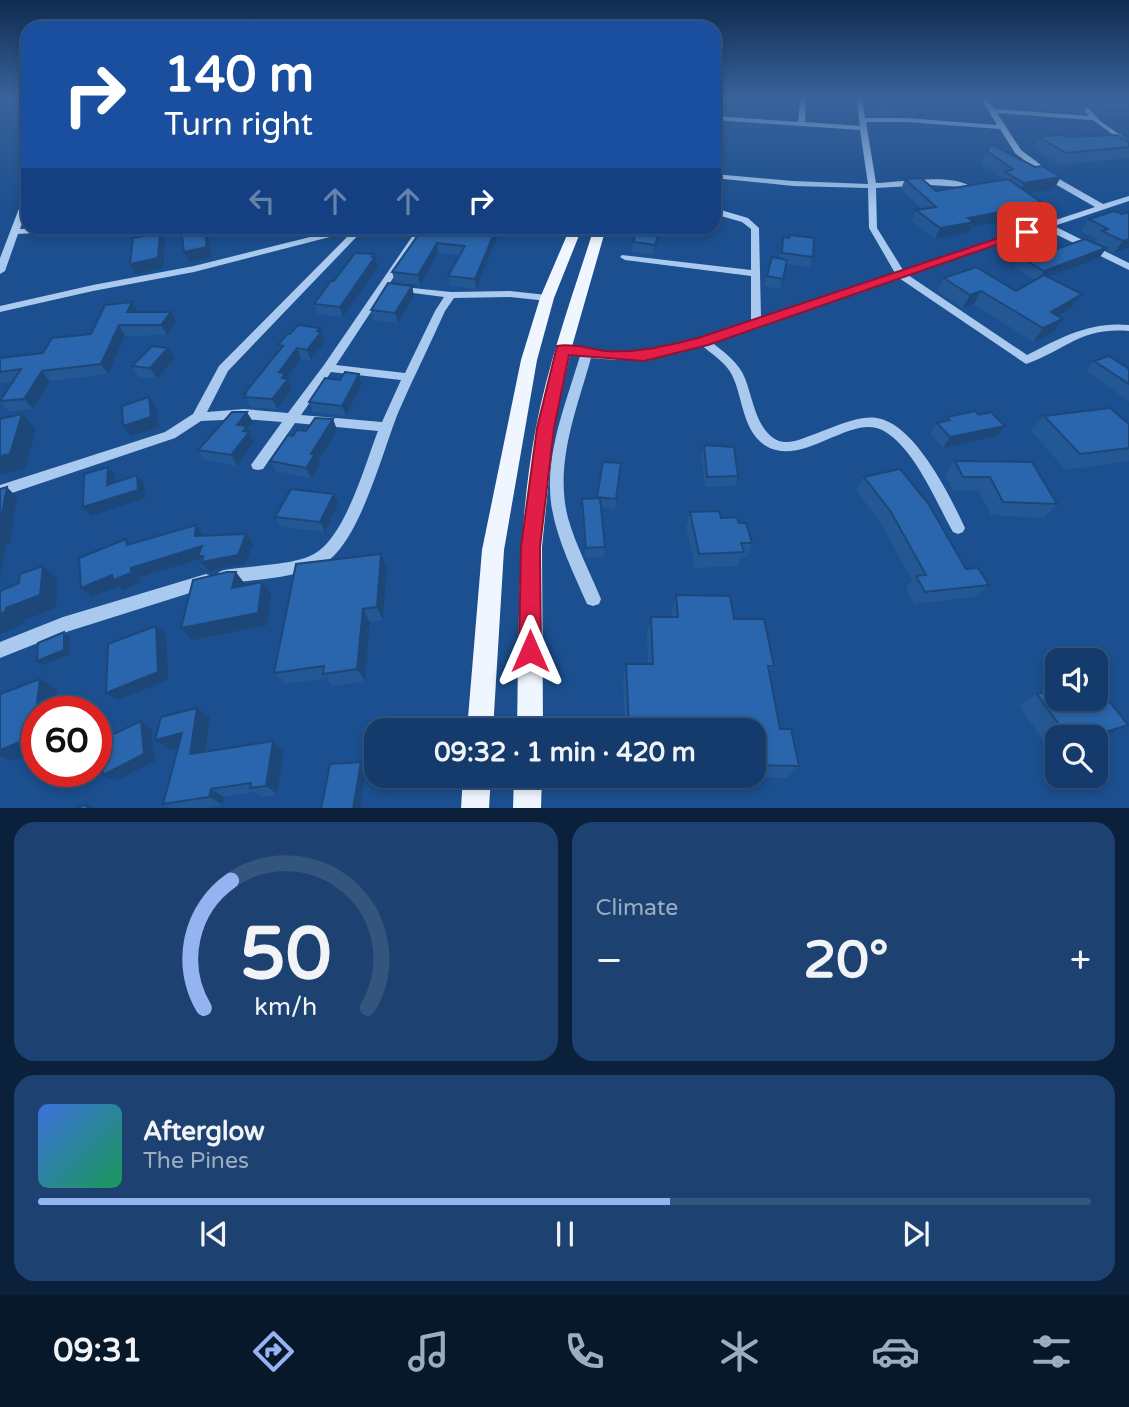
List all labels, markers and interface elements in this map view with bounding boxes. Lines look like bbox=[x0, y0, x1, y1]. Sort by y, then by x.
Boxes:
text: 140 m bbox=[164, 46, 314, 105]
icon: right bbox=[49, 49, 140, 140]
text: Turn right bbox=[164, 106, 313, 144]
icon: left bbox=[243, 182, 281, 220]
icon: ahead bbox=[316, 182, 354, 220]
icon: ahead bbox=[389, 182, 427, 220]
icon: right bbox=[462, 182, 500, 220]
pin bbox=[997, 202, 1057, 262]
icon: arrive bbox=[1008, 213, 1046, 251]
position arrow bbox=[493, 614, 567, 688]
map controls bbox=[1045, 648, 1108, 788]
button: sound bbox=[1045, 648, 1108, 711]
speed limit sign: 60 bbox=[21, 696, 112, 787]
button: search bbox=[1045, 725, 1108, 788]
text: 09:32 · 1 min · 420 m bbox=[434, 737, 696, 768]
text: Climate bbox=[596, 894, 678, 922]
text: 50 bbox=[240, 911, 331, 999]
text: 20° bbox=[804, 929, 889, 992]
text: − bbox=[596, 938, 623, 984]
text: + bbox=[1070, 938, 1091, 984]
text: km/h bbox=[254, 991, 317, 1021]
text: Afterglow bbox=[143, 1116, 265, 1147]
text: The Pines bbox=[143, 1147, 249, 1175]
icon: previous bbox=[195, 1215, 233, 1253]
icon: pause bbox=[546, 1215, 584, 1253]
icon: next bbox=[897, 1215, 935, 1253]
icon: directions bbox=[249, 1327, 298, 1376]
icon: music bbox=[404, 1327, 453, 1376]
icon: phone bbox=[560, 1327, 609, 1376]
icon: climate bbox=[715, 1327, 764, 1376]
icon: car bbox=[871, 1327, 920, 1376]
icon: filters bbox=[1027, 1327, 1076, 1376]
text: 09:31 bbox=[53, 1332, 142, 1370]

